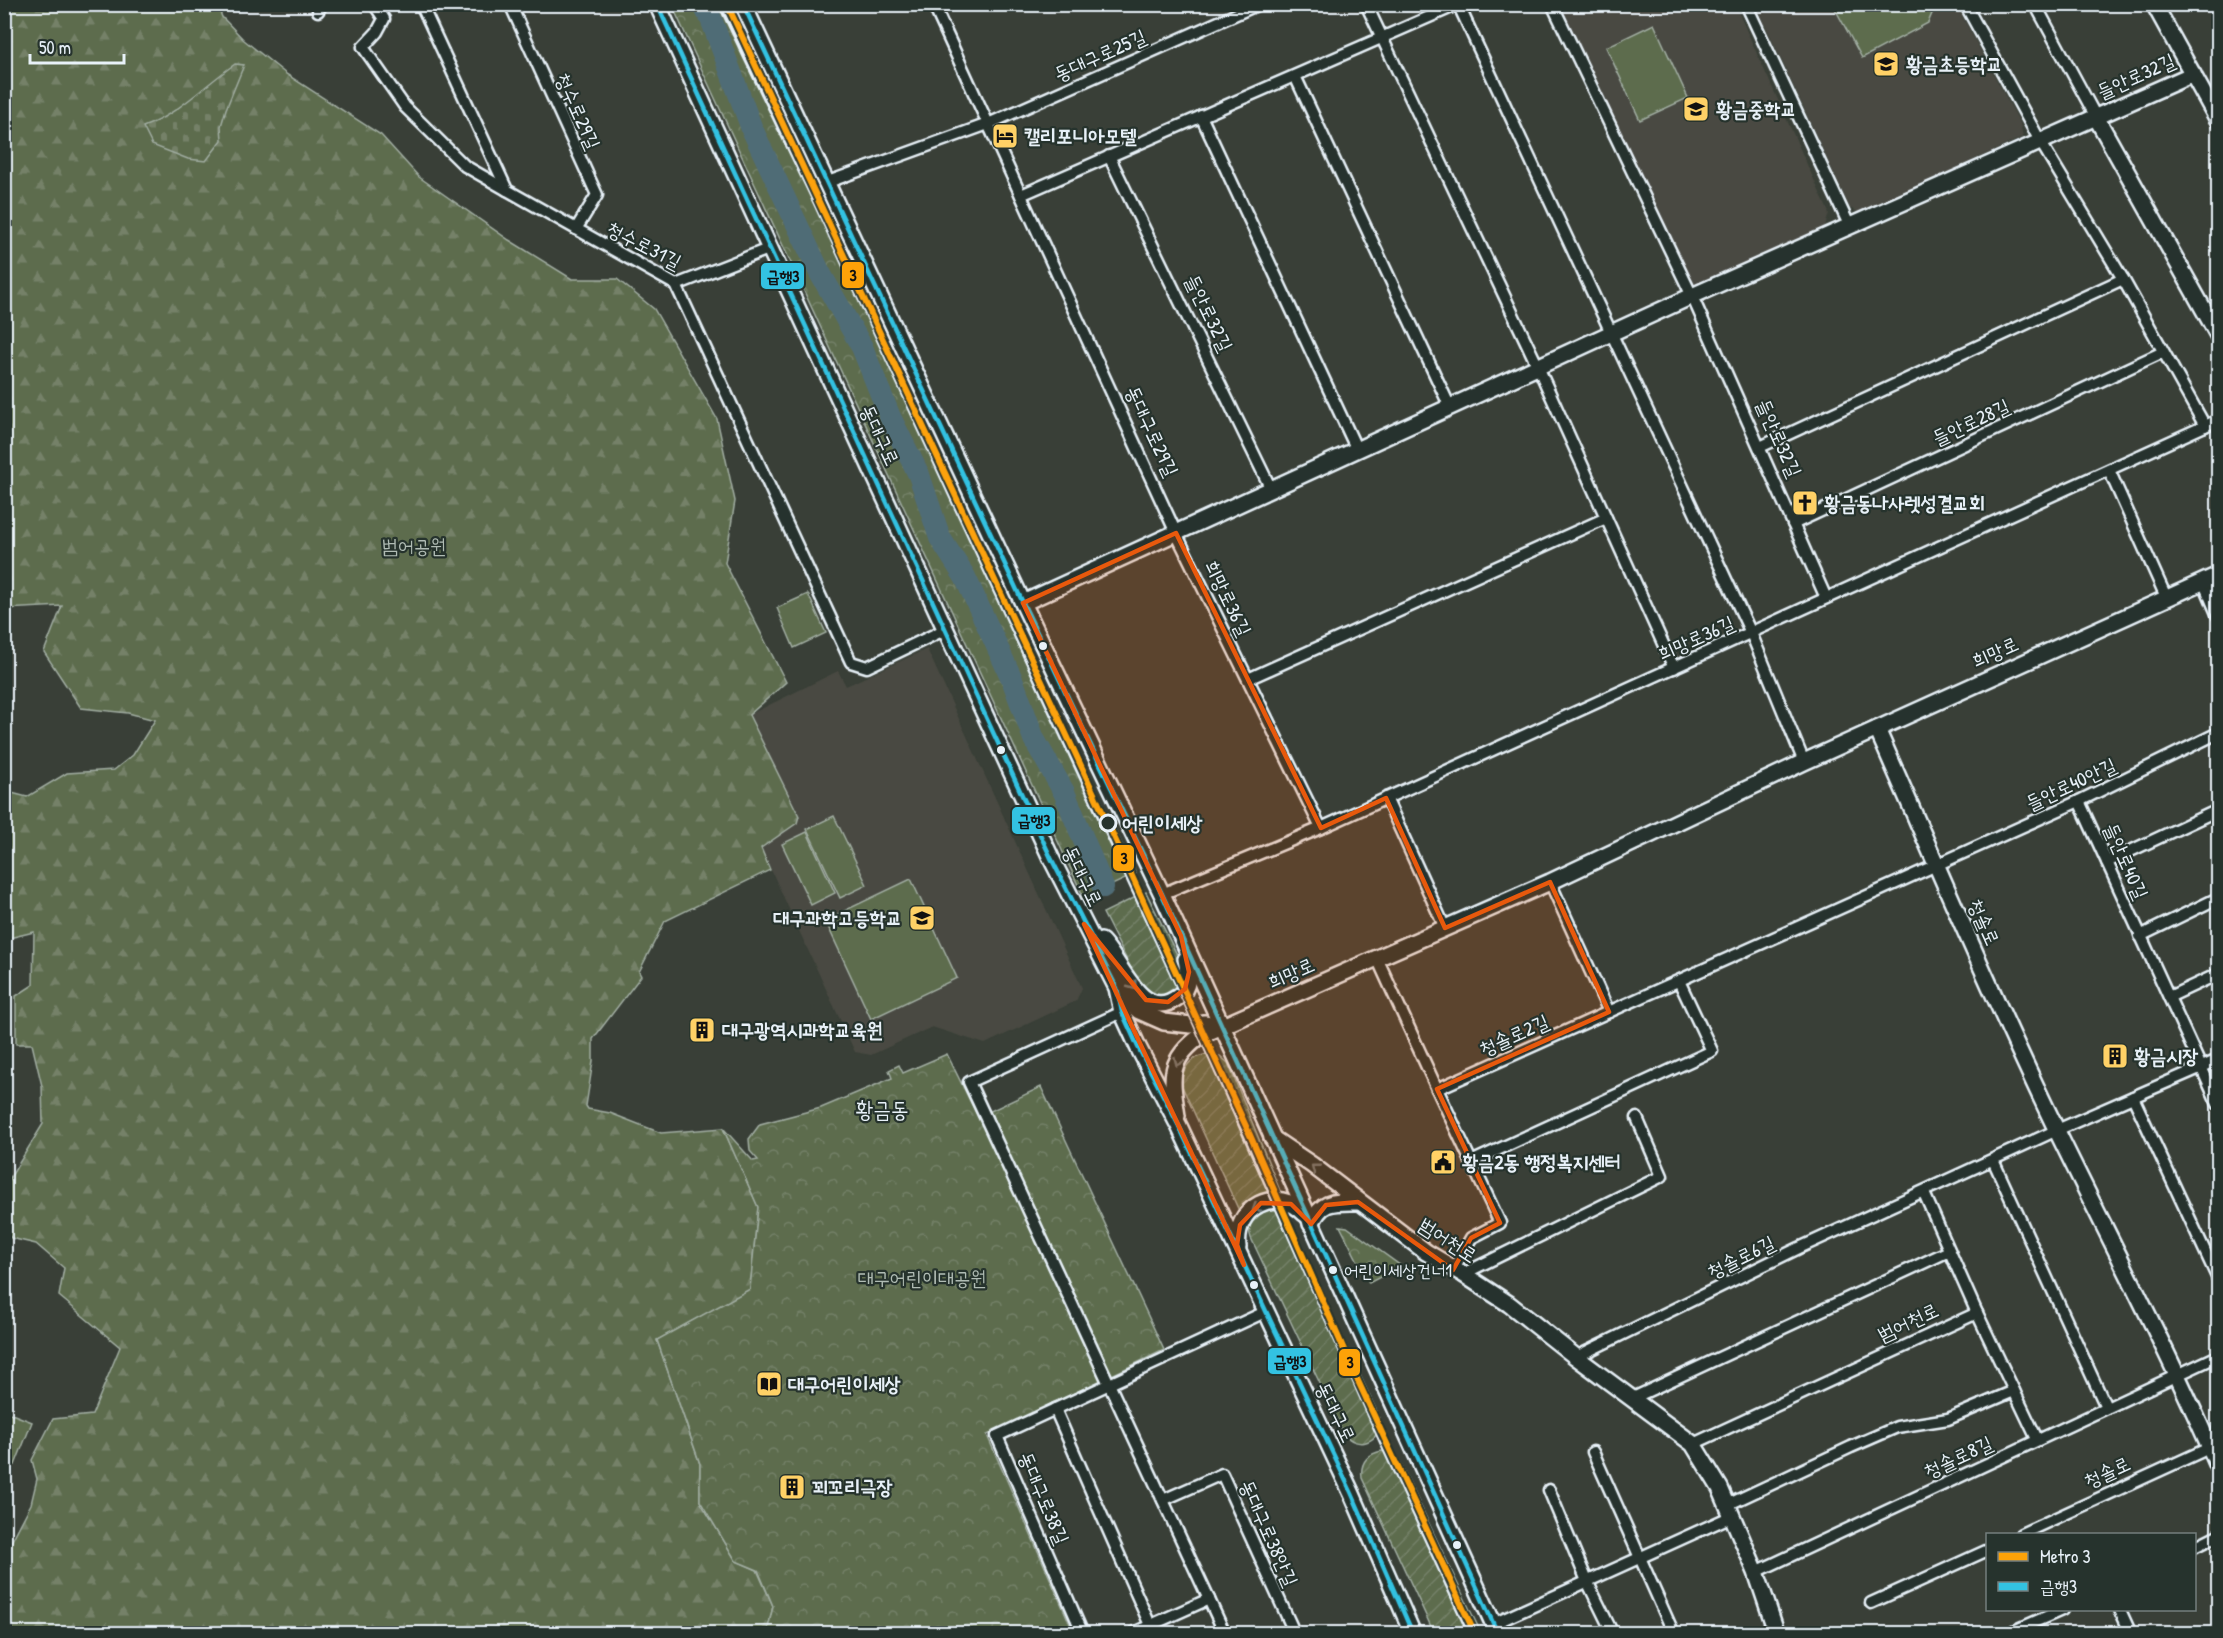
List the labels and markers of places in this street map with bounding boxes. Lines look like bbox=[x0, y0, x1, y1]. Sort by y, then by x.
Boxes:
school or university icon: 황금초등학교 bbox=[1871, 49, 1901, 79]
place label: 황금초등학교 bbox=[1906, 50, 2003, 77]
school or university icon: 황금중학교 bbox=[1681, 94, 1711, 124]
place label: 황금중학교 bbox=[1716, 95, 1796, 122]
hotel icon: 캘리포니아모텔 bbox=[990, 121, 1020, 151]
place label: 캘리포니아모텔 bbox=[1024, 122, 1137, 149]
church icon: 황금동나사렛성결교회 bbox=[1790, 488, 1820, 518]
place label: 황금동나사렛성결교회 bbox=[1824, 489, 1985, 516]
unlabelled marker bbox=[1037, 640, 1049, 652]
unlabelled marker bbox=[995, 744, 1007, 756]
place label: 어린이세상 bbox=[1122, 809, 1202, 836]
marker: 어린이세상 bbox=[1099, 814, 1117, 832]
school or university icon: 대구과학고등학교 bbox=[907, 903, 937, 933]
place label: 대구과학고등학교 bbox=[773, 904, 902, 931]
building icon: 대구광역시과학교육원 bbox=[687, 1015, 717, 1045]
place label: 대구광역시과학교육원 bbox=[722, 1016, 883, 1043]
building icon: 황금시장 bbox=[2100, 1041, 2130, 1071]
place label: 황금시장 bbox=[2134, 1042, 2198, 1069]
public building icon: 황금2동 행정복지센터 bbox=[1428, 1147, 1458, 1177]
place label: 황금2동 행정복지센터 bbox=[1462, 1148, 1621, 1175]
place label: 어린이세상건너1 bbox=[1344, 1258, 1452, 1283]
marker: 어린이세상건너1 bbox=[1327, 1264, 1339, 1276]
unlabelled marker bbox=[1248, 1279, 1260, 1291]
library icon: 대구어린이세상 bbox=[754, 1369, 784, 1399]
place label: 대구어린이세상 bbox=[788, 1370, 901, 1397]
building icon: 꾀꼬리극장 bbox=[777, 1472, 807, 1502]
place label: 꾀꼬리극장 bbox=[812, 1473, 892, 1500]
unlabelled marker bbox=[1451, 1539, 1463, 1551]

